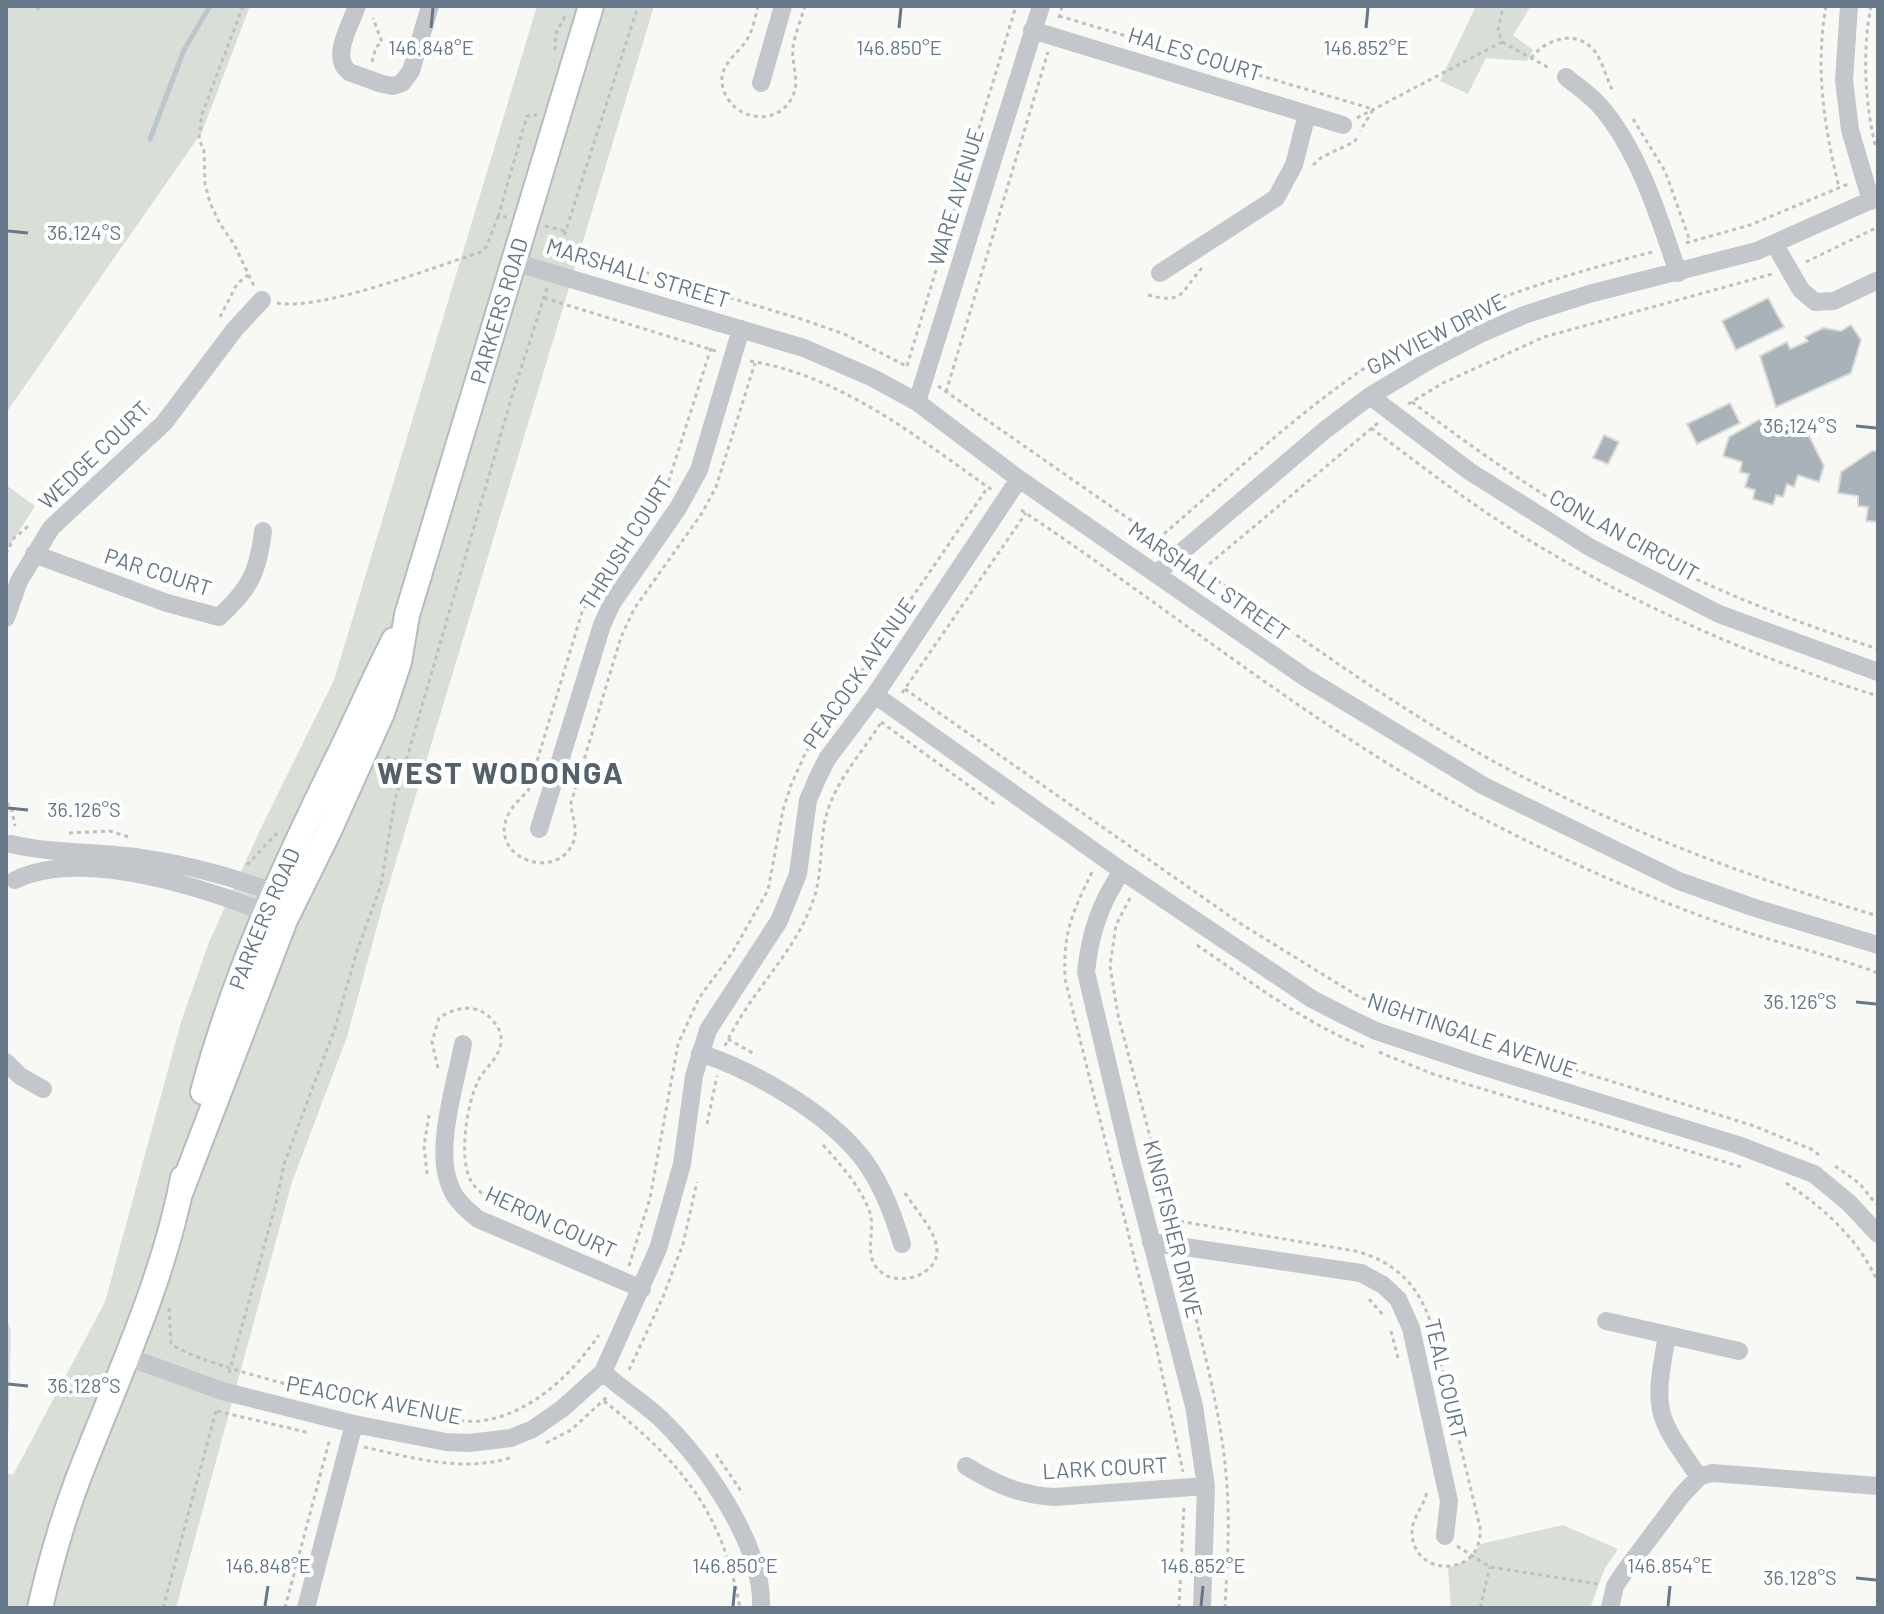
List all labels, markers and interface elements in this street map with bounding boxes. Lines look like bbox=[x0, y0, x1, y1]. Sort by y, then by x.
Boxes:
street label: HALES COURT bbox=[1125, 20, 1265, 86]
text: 146.848°E bbox=[388, 35, 474, 59]
text: 146.850°E bbox=[856, 35, 942, 59]
text: 146.852°E bbox=[1323, 35, 1409, 59]
street label: WARE AVENUE bbox=[922, 125, 988, 269]
text: 36.124°S bbox=[47, 220, 121, 244]
street label: MARSHALL STREET bbox=[544, 232, 733, 312]
street label: PARKERS ROAD bbox=[464, 235, 532, 387]
street label: GAYVIEW DRIVE bbox=[1362, 287, 1509, 379]
street label: WEDGE COURT bbox=[32, 395, 154, 514]
text: 36.124°S bbox=[1763, 413, 1837, 437]
street label: THRUSH COURT bbox=[573, 470, 677, 614]
street label: CONLAN CIRCUIT bbox=[1545, 482, 1704, 586]
street label: MARSHALL STREET bbox=[1124, 515, 1295, 645]
street label: PAR COURT bbox=[102, 542, 215, 601]
street label: PEACOCK AVENUE bbox=[796, 592, 920, 753]
district label: WEST WODONGA bbox=[377, 754, 625, 790]
text: 36.126°S bbox=[47, 797, 121, 821]
street label: PARKERS ROAD bbox=[223, 843, 305, 993]
street label: NIGHTINGALE AVENUE bbox=[1364, 986, 1580, 1082]
text: 36.126°S bbox=[1763, 989, 1837, 1013]
street label: KINGFISHER DRIVE bbox=[1139, 1137, 1209, 1321]
street label: HERON COURT bbox=[482, 1179, 621, 1263]
street label: TEAL COURT bbox=[1420, 1316, 1474, 1442]
street label: PEACOCK AVENUE bbox=[284, 1369, 464, 1429]
text: 36.128°S bbox=[47, 1373, 121, 1397]
street label: LARK COURT bbox=[1042, 1451, 1168, 1483]
text: 146.848°E bbox=[225, 1553, 311, 1577]
text: 146.850°E bbox=[692, 1553, 778, 1577]
text: 146.852°E bbox=[1160, 1553, 1246, 1577]
text: 146.854°E bbox=[1627, 1553, 1713, 1577]
text: 36.128°S bbox=[1763, 1565, 1837, 1589]

